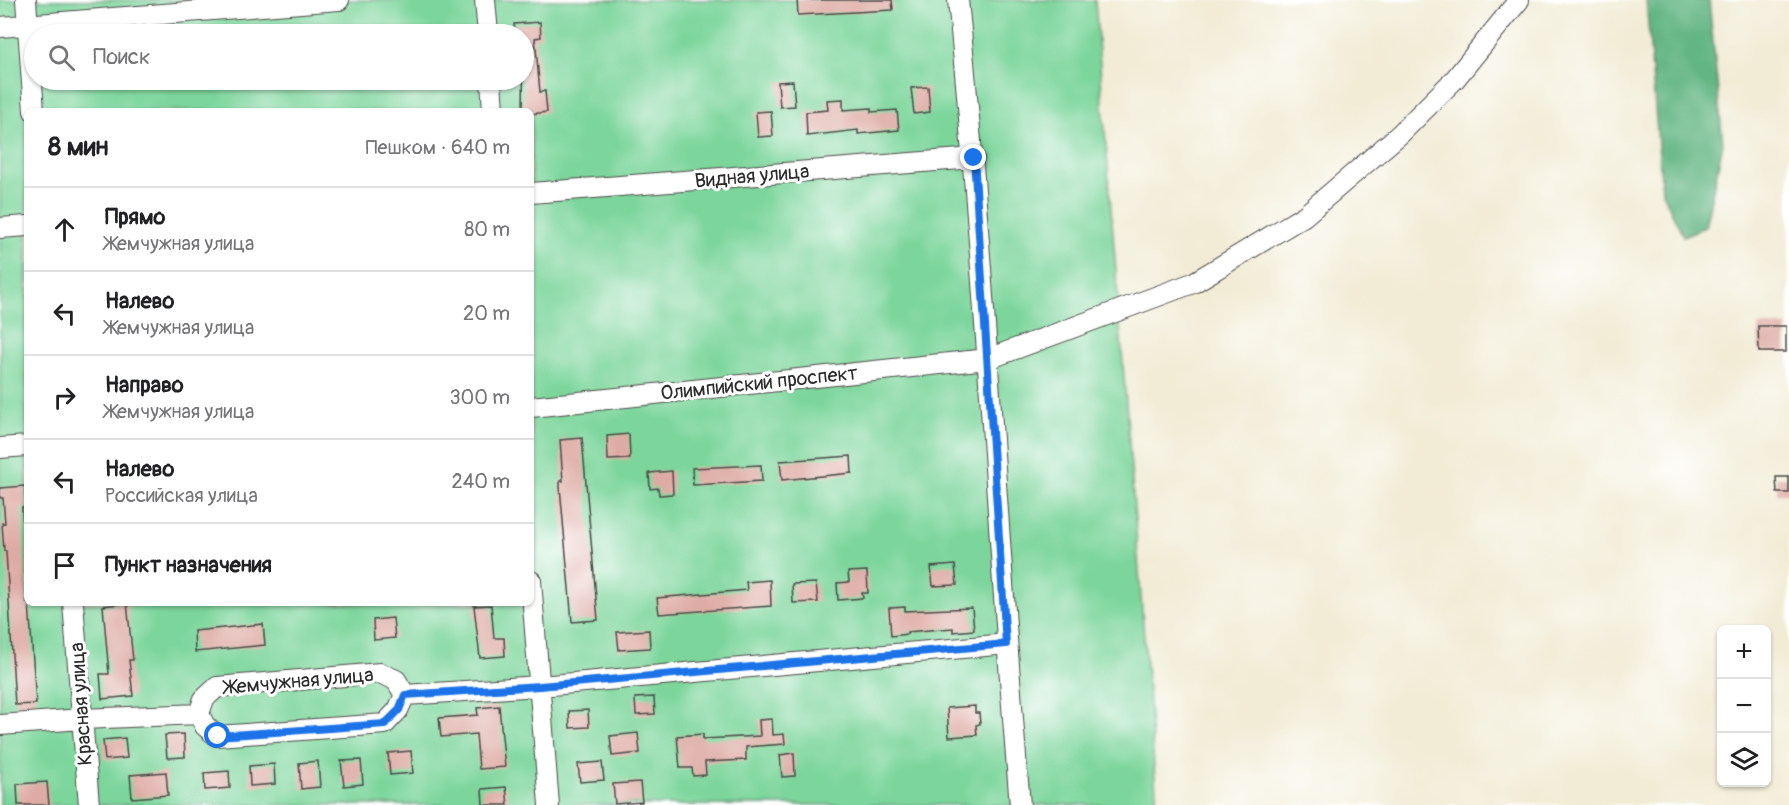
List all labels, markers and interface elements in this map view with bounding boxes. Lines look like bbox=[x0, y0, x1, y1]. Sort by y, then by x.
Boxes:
search box bbox=[24, 24, 534, 90]
icon: search bbox=[45, 41, 78, 74]
text: Поиск bbox=[93, 43, 150, 71]
text: 8 мин bbox=[48, 131, 108, 163]
text: Пешком · 640 m bbox=[366, 135, 510, 160]
route end bbox=[960, 144, 986, 170]
street label: Видная улица bbox=[694, 159, 810, 193]
text: Прямо bbox=[105, 203, 165, 231]
icon: ahead bbox=[48, 213, 81, 246]
text: 80 m bbox=[464, 217, 510, 242]
text: Жемчужная улица bbox=[105, 231, 254, 256]
text: Налево bbox=[105, 287, 174, 315]
icon: left bbox=[48, 297, 81, 330]
text: 20 m bbox=[463, 301, 510, 326]
text: Жемчужная улица bbox=[105, 315, 254, 340]
street label: Олимпийский проспект bbox=[659, 360, 859, 406]
text: Направо bbox=[105, 371, 184, 399]
icon: right bbox=[48, 381, 81, 414]
text: 300 m bbox=[449, 385, 510, 410]
text: Жемчужная улица bbox=[105, 399, 254, 424]
text: Налево bbox=[105, 455, 174, 483]
icon: left bbox=[48, 465, 81, 498]
text: 240 m bbox=[451, 469, 510, 494]
text: Российская улица bbox=[105, 483, 258, 508]
icon: arrive bbox=[48, 549, 81, 582]
text: Пункт назначения bbox=[105, 551, 272, 579]
map controls bbox=[1717, 625, 1771, 787]
button: + bbox=[1717, 625, 1771, 679]
street label: Красная улица bbox=[64, 642, 98, 766]
street label: Жемчужная улица bbox=[221, 662, 374, 700]
button: − bbox=[1717, 679, 1771, 733]
route start bbox=[204, 722, 230, 748]
button: layers bbox=[1717, 733, 1771, 787]

